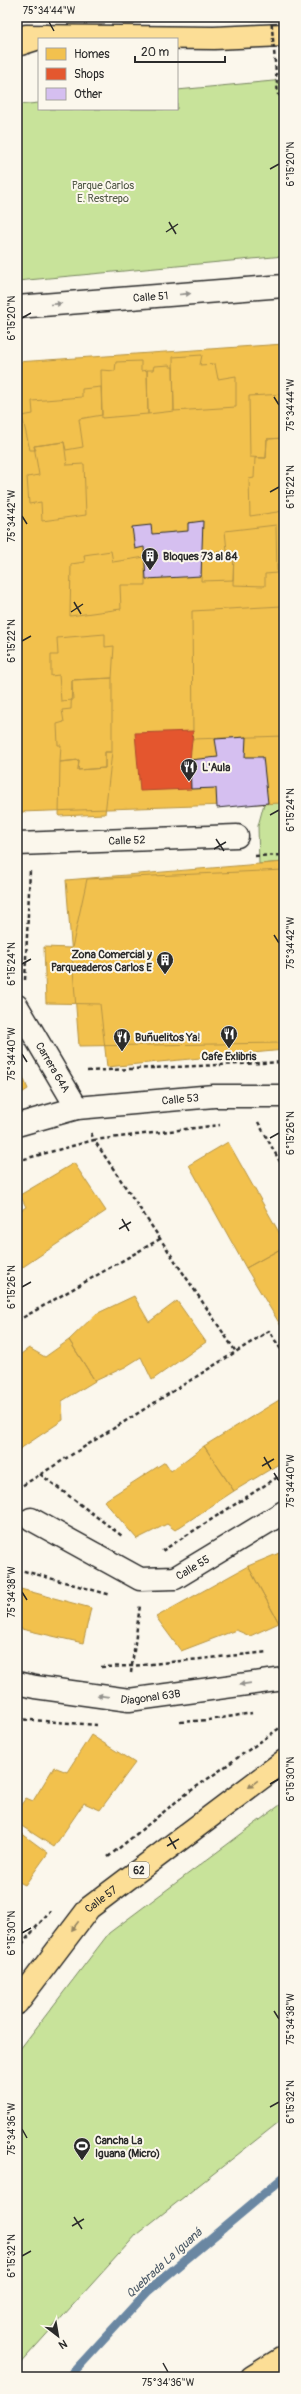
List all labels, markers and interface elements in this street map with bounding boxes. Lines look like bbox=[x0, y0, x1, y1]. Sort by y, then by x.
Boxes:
text: 75°34'44"W bbox=[23, 5, 76, 17]
legend bbox=[38, 38, 178, 110]
scale bar bbox=[135, 38, 225, 64]
text: 20 m bbox=[141, 45, 170, 60]
text: Homes bbox=[74, 47, 110, 62]
text: Shops bbox=[74, 67, 105, 82]
text: Other bbox=[74, 87, 103, 102]
text: 6°15'20"N bbox=[285, 141, 297, 186]
park label: Parque Carlos E. Restrepo bbox=[72, 179, 134, 205]
street label: Calle 51 bbox=[133, 289, 169, 305]
one-way arrow bbox=[179, 290, 191, 297]
text: 6°15'20"N bbox=[6, 295, 18, 340]
one-way arrow bbox=[50, 301, 62, 308]
text: 75°34'44"W bbox=[285, 378, 297, 431]
text: 6°15'22"N bbox=[285, 465, 297, 509]
text: 75°34'42"W bbox=[6, 489, 18, 542]
building icon: Bloques 73 al 84 bbox=[140, 546, 160, 571]
place label: Bloques 73 al 84 bbox=[163, 550, 238, 563]
text: 6°15'22"N bbox=[6, 619, 18, 663]
restaurant icon: L'Aula bbox=[179, 757, 199, 782]
place label: L'Aula bbox=[202, 761, 230, 774]
text: 6°15'24"N bbox=[285, 788, 297, 832]
street label: Calle 52 bbox=[108, 833, 146, 848]
text: 75°34'42"W bbox=[285, 916, 297, 969]
text: 6°15'24"N bbox=[6, 942, 18, 986]
place label: Zona Comercial y Parqueaderos Carlos E bbox=[51, 948, 152, 974]
building icon: Zona Comercial y Parqueaderos Carlos E bbox=[155, 950, 175, 975]
restaurant icon: Cafe Exlibris bbox=[219, 1024, 239, 1049]
text: 75°34'40"W bbox=[6, 1027, 18, 1081]
restaurant icon: Buñuelitos Ya! bbox=[112, 1027, 132, 1052]
place label: Buñuelitos Ya! bbox=[135, 1031, 201, 1044]
street label: Carrera 64A bbox=[33, 1040, 72, 1095]
place label: Cafe Exlibris bbox=[202, 1050, 257, 1063]
street label: Calle 53 bbox=[161, 1091, 199, 1108]
text: 6°15'26"N bbox=[285, 1111, 297, 1155]
text: 6°15'26"N bbox=[6, 1265, 18, 1309]
text: 75°34'40"W bbox=[285, 1454, 297, 1508]
street label: Calle 55 bbox=[174, 1553, 212, 1583]
text: 75°34'38"W bbox=[6, 1566, 18, 1618]
one-way arrow bbox=[239, 1681, 251, 1687]
street label: Diagonal 63B bbox=[120, 1687, 181, 1707]
one-way arrow bbox=[97, 1693, 109, 1699]
text: 6°15'30"N bbox=[285, 1756, 297, 1801]
one-way arrow bbox=[247, 1780, 258, 1789]
road number: 62 bbox=[129, 1862, 149, 1878]
street label: Calle 57 bbox=[82, 1883, 120, 1915]
text: 6°15'30"N bbox=[6, 1910, 18, 1955]
one-way arrow bbox=[71, 1921, 79, 1931]
text: 75°34'38"W bbox=[285, 1993, 297, 2045]
text: 6°15'32"N bbox=[285, 2080, 297, 2124]
text: 75°34'36"W bbox=[6, 2102, 18, 2155]
place label: Cancha La Iguana (Micro) bbox=[95, 2134, 160, 2160]
sports icon: Cancha La Iguana (Micro) bbox=[72, 2136, 92, 2161]
water label: Quebrada La Iguaná bbox=[123, 2224, 206, 2301]
text: 6°15'32"N bbox=[6, 2234, 18, 2278]
north arrow bbox=[38, 2316, 78, 2356]
text: N bbox=[56, 2337, 69, 2352]
text: 75°34'36"W bbox=[142, 2377, 195, 2389]

